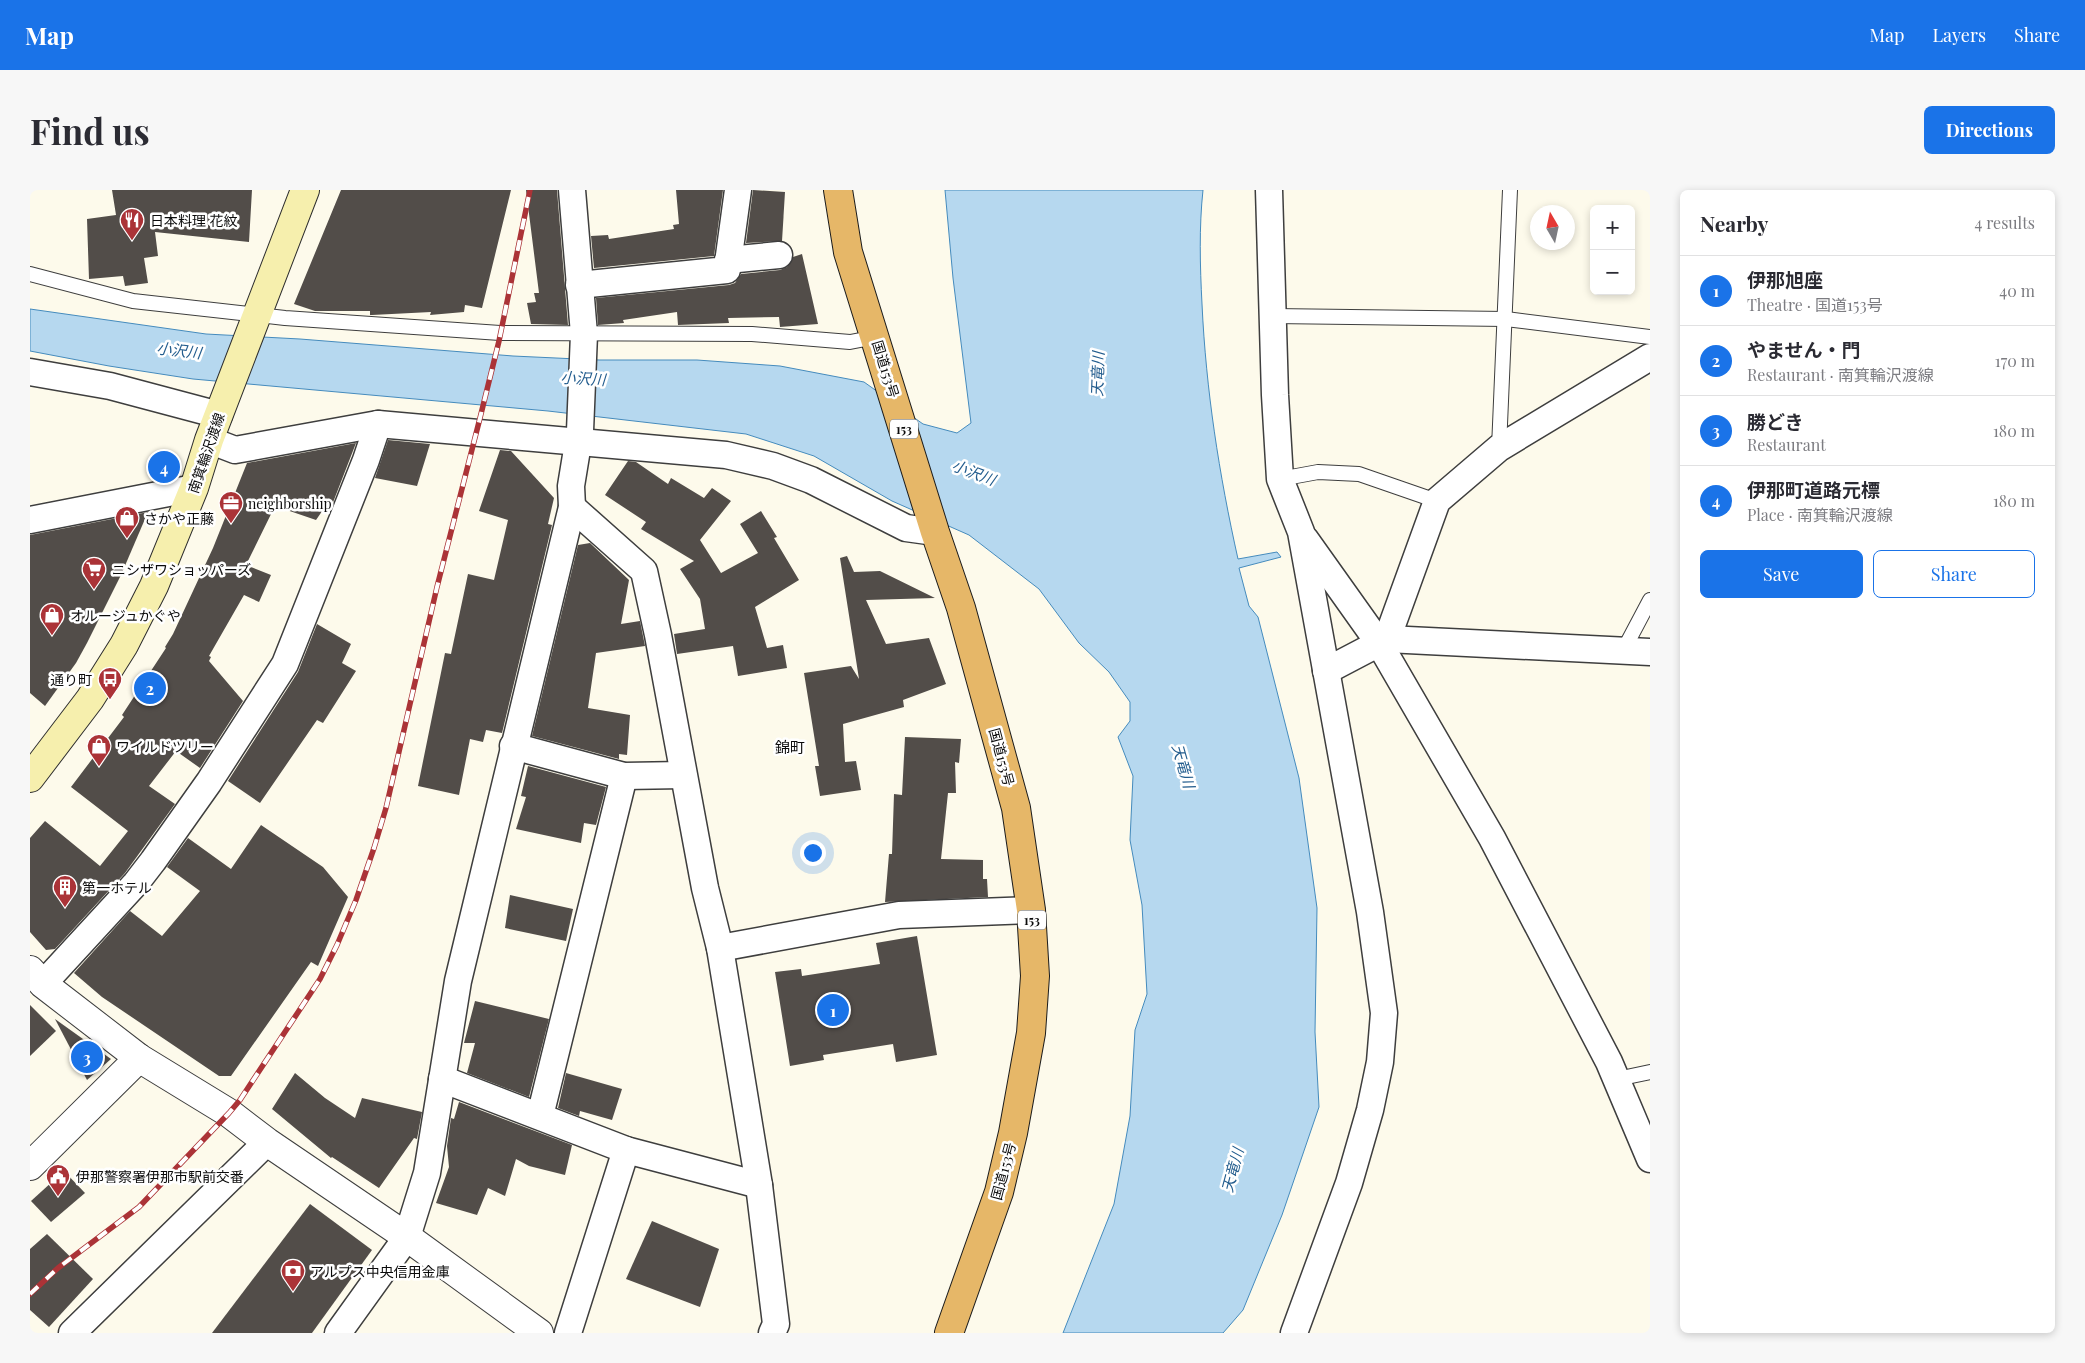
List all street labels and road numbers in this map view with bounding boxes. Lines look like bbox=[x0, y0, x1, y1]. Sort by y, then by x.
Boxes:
street label: 国道153号 bbox=[868, 338, 904, 400]
street label: 南箕輪沢渡線 bbox=[183, 410, 229, 496]
road number: 153 bbox=[890, 420, 918, 438]
street label: 国道153号 bbox=[985, 726, 1019, 788]
road number: 153 bbox=[1018, 910, 1046, 930]
street label: 国道153号 bbox=[986, 1140, 1020, 1202]

